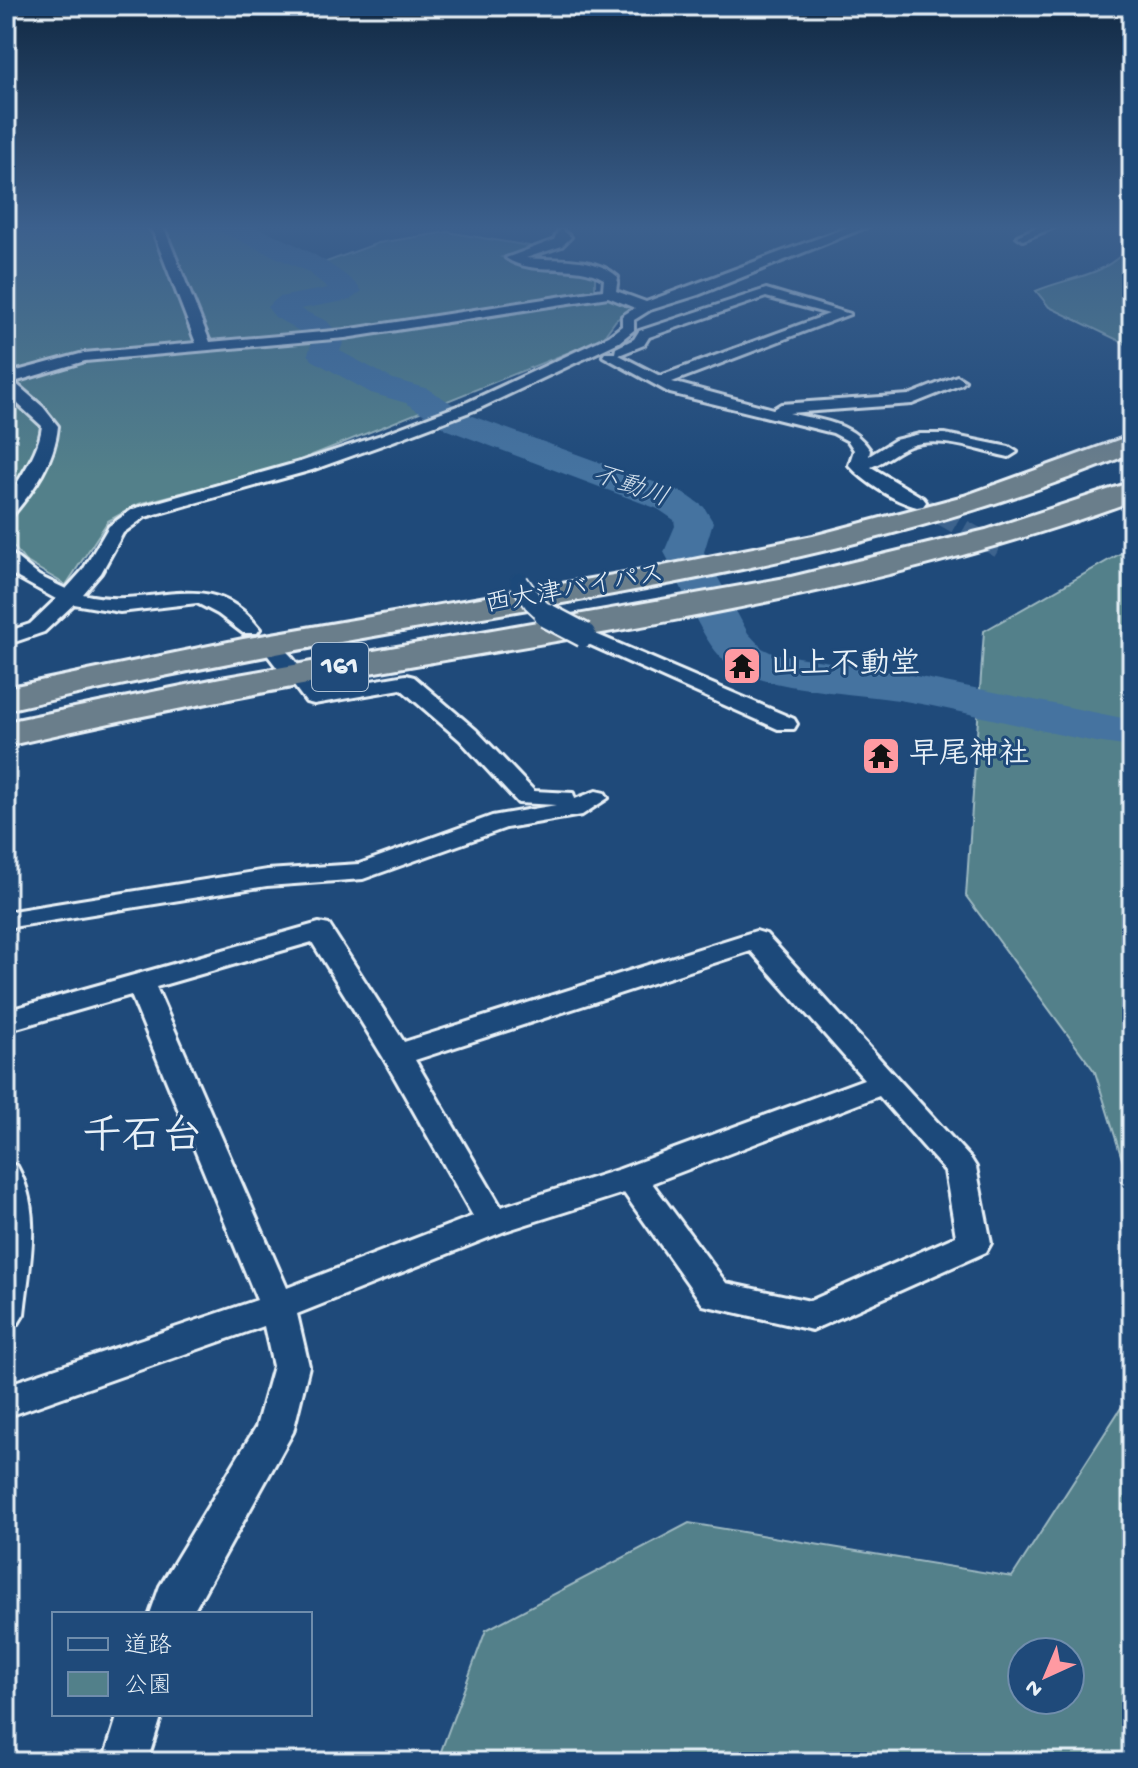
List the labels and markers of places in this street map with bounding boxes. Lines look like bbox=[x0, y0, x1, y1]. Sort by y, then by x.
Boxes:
temple icon: 山上不動堂 bbox=[721, 645, 763, 687]
place label: 山上不動堂 bbox=[770, 647, 920, 684]
temple icon: 早尾神社 bbox=[860, 735, 902, 777]
place label: 早尾神社 bbox=[909, 737, 1029, 774]

